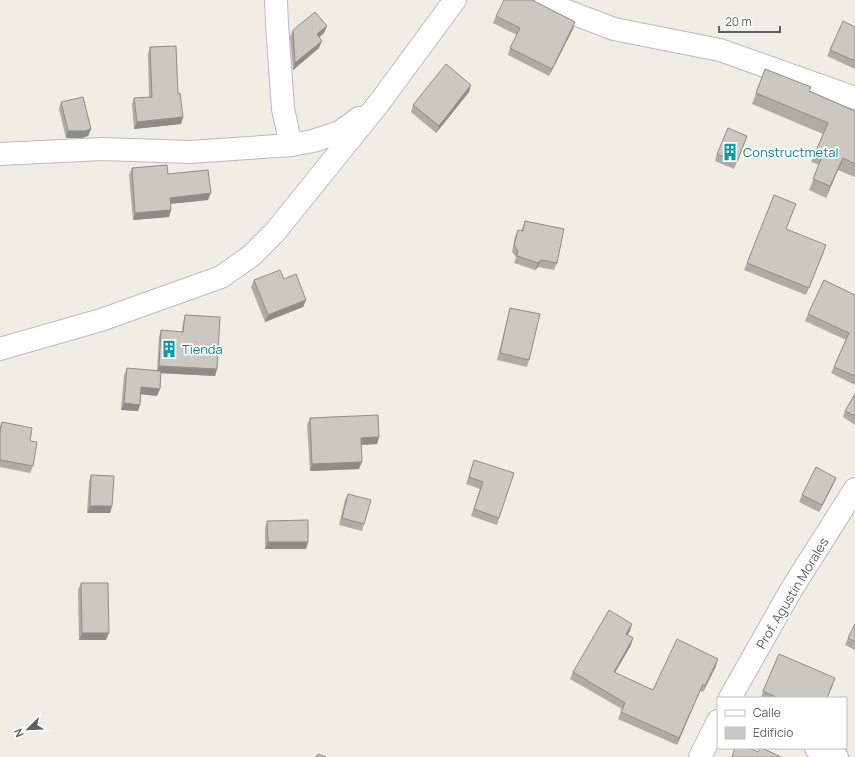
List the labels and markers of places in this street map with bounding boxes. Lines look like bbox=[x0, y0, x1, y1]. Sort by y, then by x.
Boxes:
building icon: Constructmetal bbox=[720, 142, 740, 162]
place label: Constructmetal bbox=[743, 143, 839, 161]
building icon: Tienda bbox=[159, 339, 179, 359]
place label: Tienda bbox=[182, 340, 223, 358]

